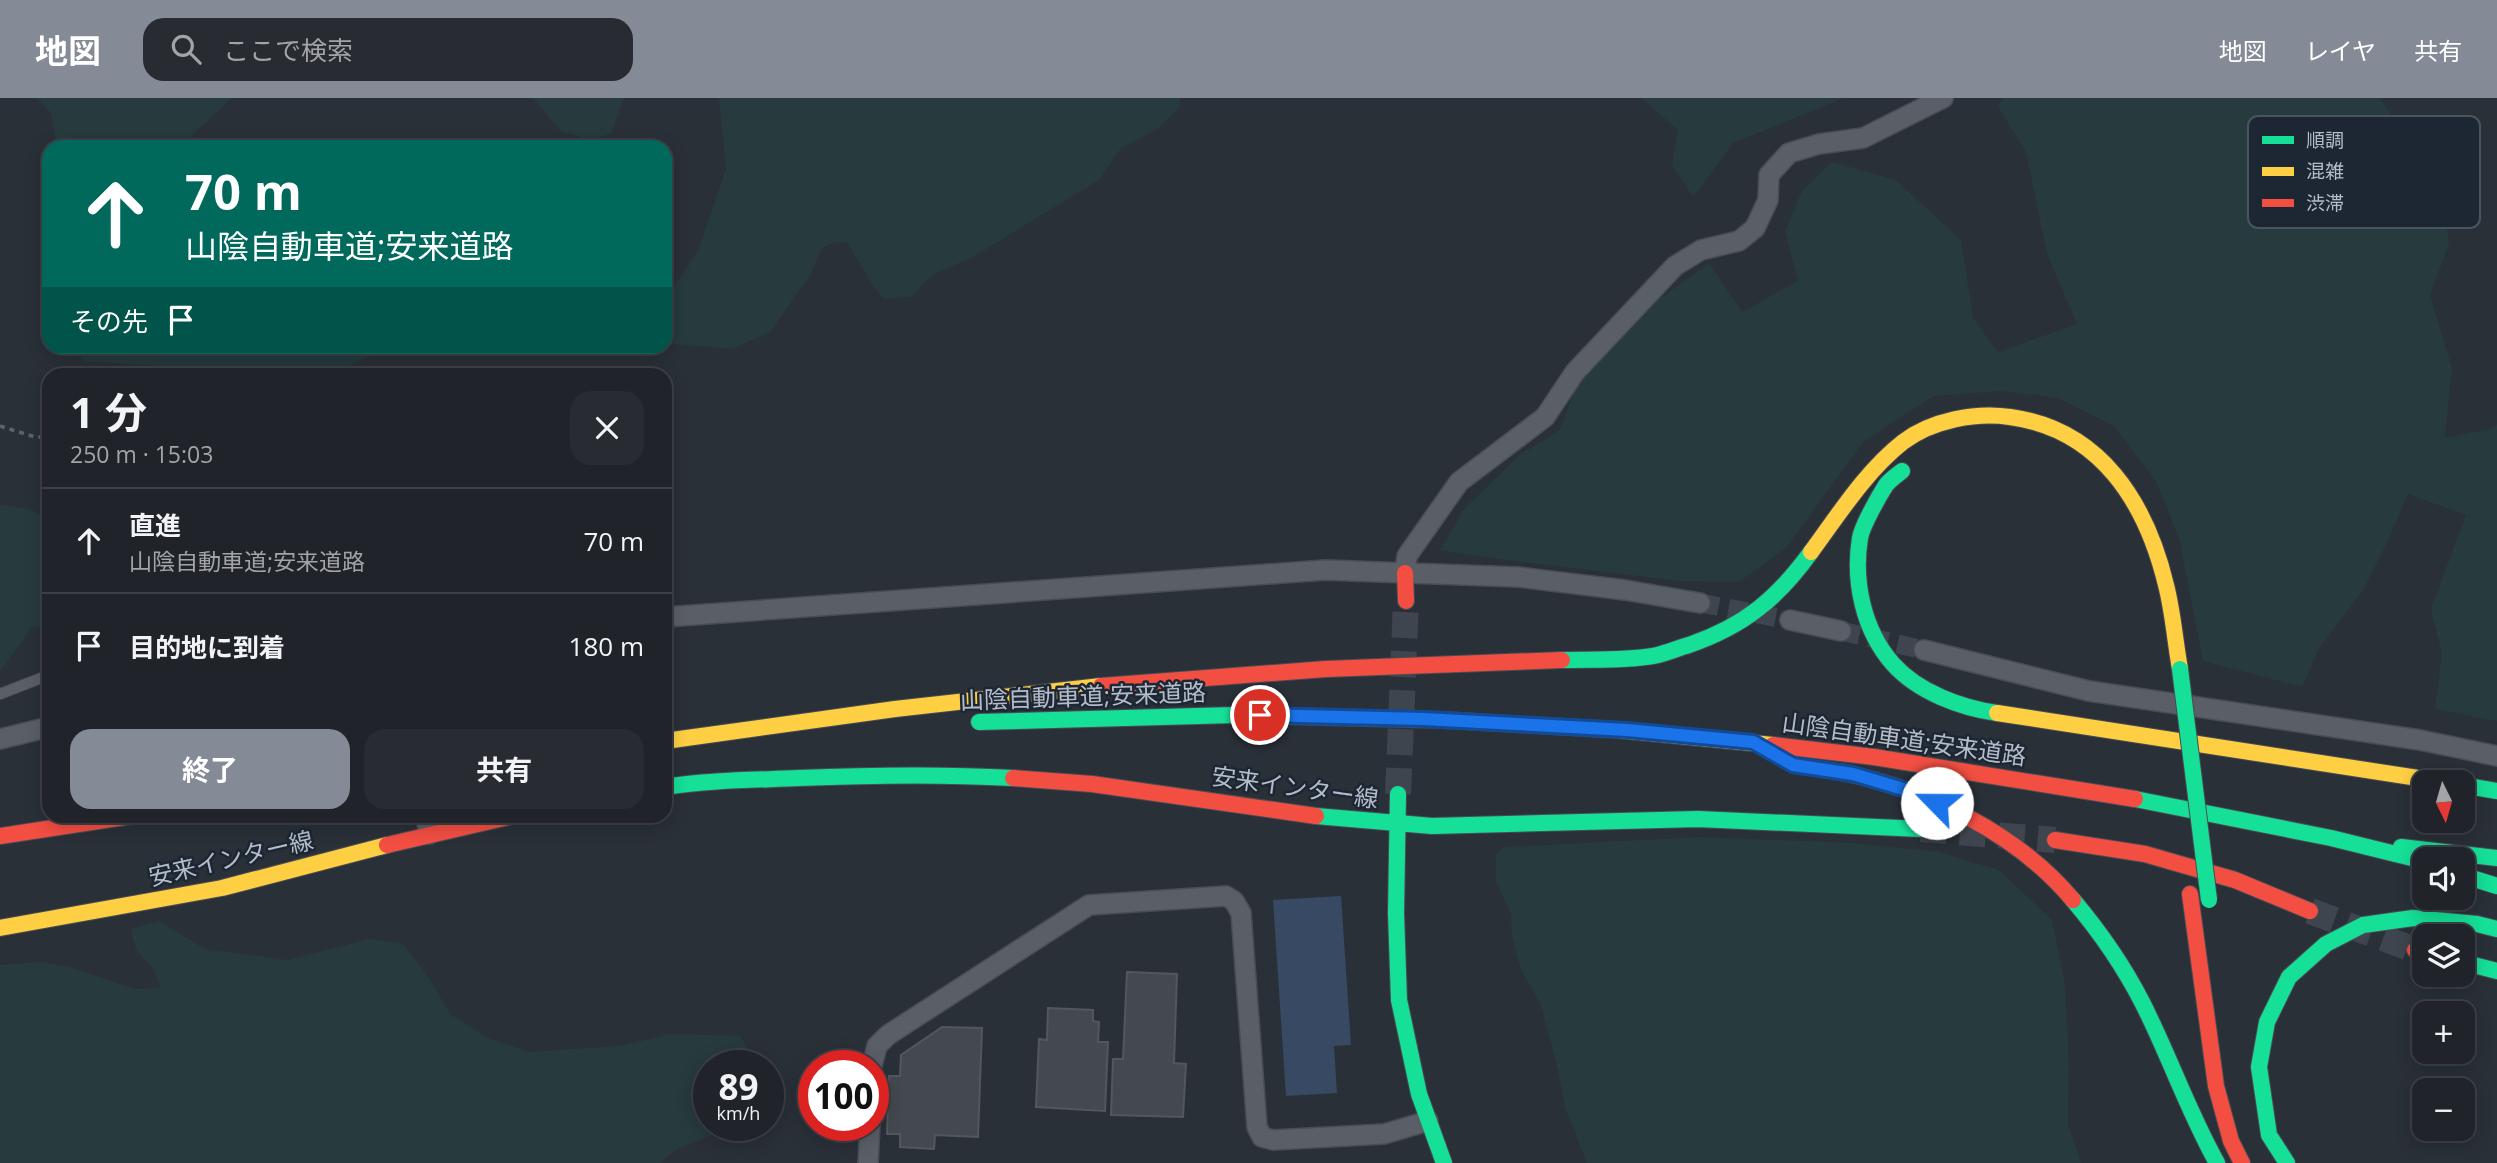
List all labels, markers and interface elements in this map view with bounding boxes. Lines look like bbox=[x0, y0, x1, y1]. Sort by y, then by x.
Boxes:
search box bbox=[143, 18, 633, 81]
text: 地図 bbox=[35, 28, 101, 73]
icon: search bbox=[167, 30, 205, 68]
text: ここで検索 bbox=[223, 32, 353, 68]
text: 地図 bbox=[2219, 34, 2267, 67]
text: レイヤ bbox=[2305, 34, 2376, 67]
text: 共有 bbox=[2414, 34, 2462, 67]
legend bbox=[2248, 116, 2480, 228]
text: 順調 bbox=[2306, 127, 2344, 153]
text: 70 m bbox=[185, 158, 302, 224]
text: 混雑 bbox=[2306, 158, 2344, 184]
icon: ahead bbox=[70, 168, 161, 259]
text: 渋滞 bbox=[2306, 190, 2344, 216]
text: 山陰自動車道;安来道路 bbox=[185, 224, 513, 267]
icon: arrive bbox=[162, 301, 200, 339]
text: その先 bbox=[70, 303, 148, 339]
text: 1 分 bbox=[70, 383, 147, 440]
button: close bbox=[570, 391, 644, 465]
text: 250 m · 15:03 bbox=[70, 438, 213, 470]
text: 直進 bbox=[129, 507, 181, 543]
icon: ahead bbox=[70, 522, 108, 560]
text: 70 m bbox=[583, 523, 644, 559]
text: 山陰自動車道;安来道路 bbox=[129, 545, 365, 577]
icon: arrive bbox=[70, 627, 108, 665]
text: 180 m bbox=[569, 628, 644, 664]
text: 目的地に到着 bbox=[129, 629, 285, 665]
street label: 山陰自動車道;安来道路 bbox=[959, 675, 1207, 716]
pin bbox=[1230, 685, 1290, 745]
icon: arrive bbox=[1241, 696, 1279, 734]
street label: 山陰自動車道;安来道路 bbox=[1780, 705, 2028, 772]
button: 終了 bbox=[70, 729, 350, 809]
button: 共有 bbox=[364, 729, 644, 809]
street label: 安来インター線 bbox=[1210, 758, 1381, 815]
position arrow bbox=[1900, 766, 1974, 840]
north arrow bbox=[2412, 770, 2474, 833]
map controls bbox=[2412, 770, 2475, 1141]
street label: 安来インター線 bbox=[145, 823, 316, 893]
button: sound bbox=[2412, 847, 2475, 910]
button: layers bbox=[2412, 924, 2475, 987]
button: + bbox=[2412, 1001, 2475, 1064]
speed limit sign: 100 bbox=[798, 1050, 889, 1141]
text: 89 bbox=[718, 1063, 759, 1110]
button: − bbox=[2412, 1078, 2475, 1141]
text: km/h bbox=[717, 1101, 760, 1125]

